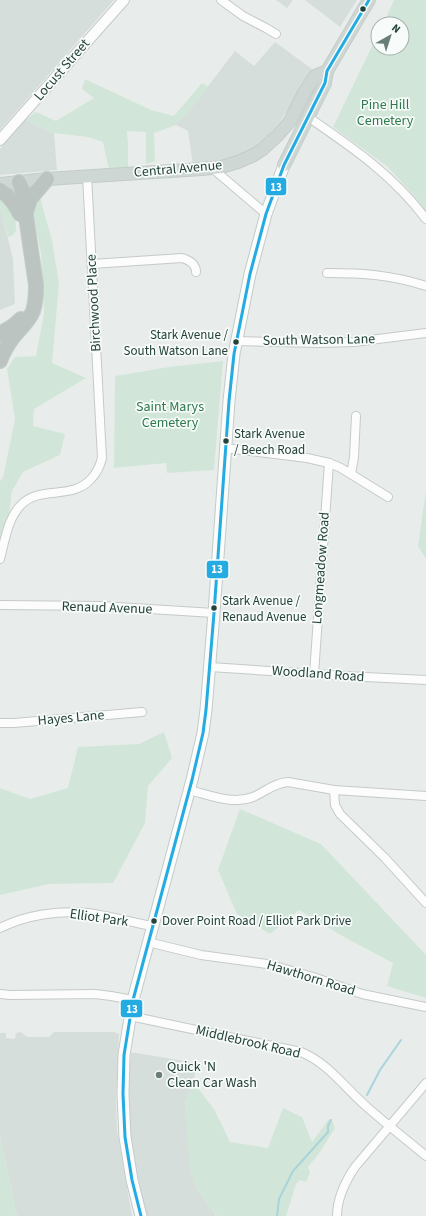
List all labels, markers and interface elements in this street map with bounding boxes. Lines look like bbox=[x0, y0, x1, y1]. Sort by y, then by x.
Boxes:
unlabelled marker bbox=[358, 4, 368, 14]
north arrow bbox=[370, 16, 410, 56]
text: N bbox=[388, 20, 404, 37]
street label: Locust Street bbox=[29, 34, 95, 105]
park label: Pine Hill Cemetery bbox=[357, 95, 414, 131]
street label: Central Avenue bbox=[133, 155, 223, 183]
line badge: 13 bbox=[265, 177, 287, 196]
text: 13 bbox=[270, 180, 282, 195]
street label: Birchwood Place bbox=[81, 254, 107, 352]
place label: Stark Avenue / South Watson Lane bbox=[124, 326, 228, 360]
street label: South Watson Lane bbox=[263, 329, 375, 351]
marker: Stark Avenue / South Watson Lane bbox=[231, 337, 241, 347]
park label: Saint Marys Cemetery bbox=[136, 397, 204, 433]
place label: Stark Avenue / Beech Road bbox=[234, 425, 305, 459]
marker: Stark Avenue / Beech Road bbox=[221, 436, 231, 446]
street label: Longmeadow Road bbox=[307, 511, 335, 625]
line badge: 13 bbox=[206, 560, 229, 579]
text: 13 bbox=[211, 562, 223, 577]
place label: Stark Avenue / Renaud Avenue bbox=[222, 592, 306, 626]
street label: Renaud Avenue bbox=[61, 596, 153, 620]
marker: Stark Avenue / Renaud Avenue bbox=[209, 603, 219, 613]
street label: Woodland Road bbox=[271, 661, 365, 687]
street label: Hayes Lane bbox=[37, 705, 105, 731]
street label: Elliot Park bbox=[68, 904, 130, 932]
place label: Dover Point Road / Elliot Park Drive bbox=[162, 912, 351, 930]
marker: Dover Point Road / Elliot Park Drive bbox=[149, 916, 159, 926]
street label: Hawthorn Road bbox=[264, 955, 358, 1001]
line badge: 13 bbox=[120, 999, 143, 1018]
text: 13 bbox=[126, 1002, 138, 1017]
street label: Middlebrook Road bbox=[194, 1020, 302, 1064]
place label: Quick 'N Clean Car Wash bbox=[167, 1057, 257, 1093]
marker: Quick 'N Clean Car Wash bbox=[154, 1070, 164, 1080]

